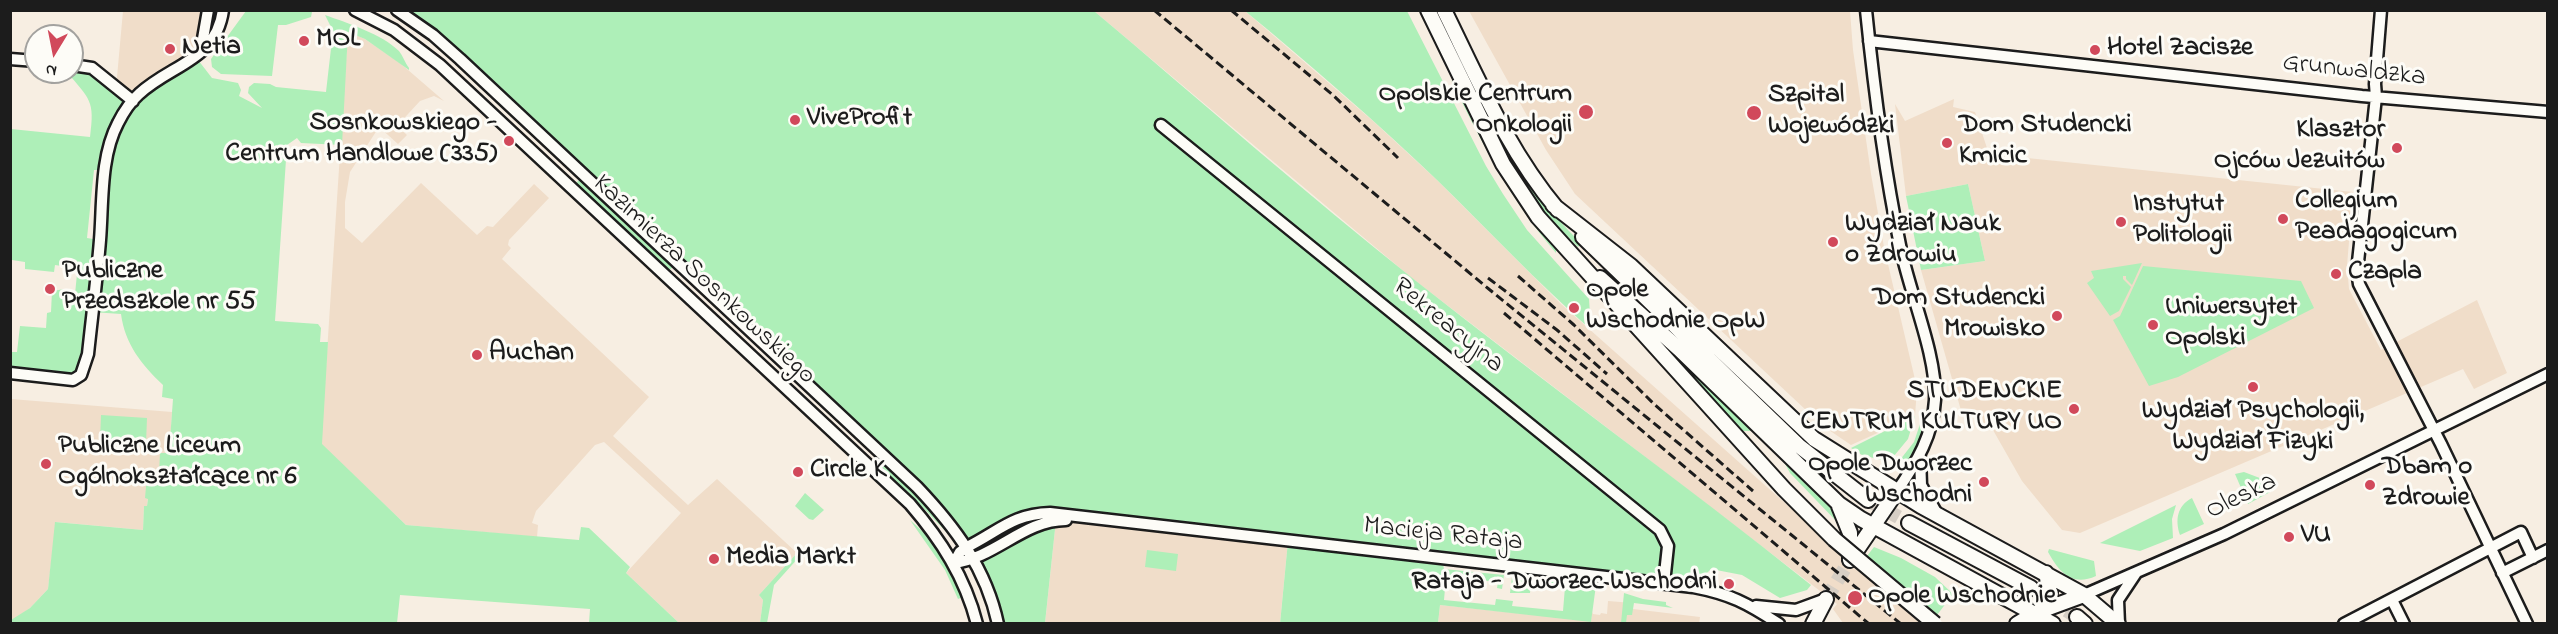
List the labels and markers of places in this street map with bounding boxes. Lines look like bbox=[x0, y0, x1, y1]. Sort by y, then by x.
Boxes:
place label: MOL bbox=[316, 25, 360, 57]
place label: Netia bbox=[182, 33, 241, 65]
marker: MOL bbox=[297, 34, 311, 48]
place label: Hotel Zacisze bbox=[2107, 34, 2253, 66]
marker: Netia bbox=[163, 42, 177, 56]
marker: Hotel Zacisze bbox=[2088, 43, 2102, 57]
place label: Opolskie Centrum Onkologii bbox=[1379, 80, 1572, 143]
place label: Szpital Wojewódzki bbox=[1768, 81, 1895, 144]
marker: Opolskie Centrum Onkologii bbox=[1577, 103, 1595, 121]
place label: ViveProfit bbox=[807, 104, 912, 136]
marker: Szpital Wojewódzki bbox=[1745, 104, 1763, 122]
place label: Sosnkowskiego - Centrum Handlowe (335) bbox=[225, 109, 497, 172]
place label: Dom Studencki Kmicic bbox=[1959, 111, 2132, 174]
marker: ViveProfit bbox=[788, 113, 802, 127]
place label: Klasztor Ojców Jezuitów bbox=[2214, 116, 2385, 179]
marker: Sosnkowskiego - Centrum Handlowe (335) bbox=[502, 134, 516, 148]
marker: Dom Studencki Kmicic bbox=[1940, 136, 1954, 150]
marker: Klasztor Ojców Jezuitów bbox=[2390, 141, 2404, 155]
place label: Collegium Peadagogicum bbox=[2295, 187, 2457, 250]
place label: Instytut Politologii bbox=[2133, 190, 2232, 253]
place label: Wydział Nauk o Zdrowiu bbox=[1845, 210, 2001, 273]
marker: Collegium Peadagogicum bbox=[2276, 212, 2290, 226]
marker: Instytut Politologii bbox=[2114, 215, 2128, 229]
marker: Wydział Nauk o Zdrowiu bbox=[1826, 235, 1840, 249]
place label: Publiczne Przedszkole nr 55 bbox=[62, 257, 256, 320]
place label: Czapla bbox=[2348, 258, 2422, 290]
marker: Czapla bbox=[2329, 267, 2343, 281]
place label: Opole Wschodnie OpW bbox=[1586, 276, 1765, 339]
marker: Publiczne Przedszkole nr 55 bbox=[43, 282, 57, 296]
place label: Dom Studencki Mrowisko bbox=[1872, 284, 2045, 347]
place label: Uniwersytet Opolski bbox=[2165, 293, 2297, 356]
marker: Opole Wschodnie OpW bbox=[1567, 301, 1581, 315]
marker: Dom Studencki Mrowisko bbox=[2050, 309, 2064, 323]
marker: Uniwersytet Opolski bbox=[2146, 318, 2160, 332]
place label: Auchan bbox=[489, 339, 574, 371]
marker: Auchan bbox=[470, 348, 484, 362]
place label: STUDENCKIE CENTRUM KULTURY UO bbox=[1800, 377, 2062, 440]
marker: Wydział Psychologii, Wydział Fizyki bbox=[2246, 380, 2260, 394]
place label: Wydział Psychologii, Wydział Fizyki bbox=[2142, 397, 2364, 460]
marker: STUDENCKIE CENTRUM KULTURY UO bbox=[2067, 402, 2081, 416]
place label: Publiczne Liceum Ogólnokształcące nr 6 bbox=[58, 432, 297, 495]
place label: Opole Dworzec Wschodni bbox=[1808, 450, 1972, 513]
place label: Dbam o Zdrowie bbox=[2382, 453, 2472, 516]
place label: Circle K bbox=[810, 456, 887, 488]
marker: Publiczne Liceum Ogólnokształcące nr 6 bbox=[39, 457, 53, 471]
marker: Circle K bbox=[791, 465, 805, 479]
marker: Opole Dworzec Wschodni bbox=[1977, 475, 1991, 489]
marker: Dbam o Zdrowie bbox=[2363, 478, 2377, 492]
place label: VU bbox=[2301, 521, 2331, 553]
marker: VU bbox=[2282, 530, 2296, 544]
place label: Media Markt bbox=[726, 543, 856, 575]
marker: Media Markt bbox=[707, 552, 721, 566]
place label: Rataja - Dworzec Wschodni bbox=[1412, 568, 1717, 600]
marker: Rataja - Dworzec Wschodni bbox=[1722, 577, 1736, 591]
place label: Opole Wschodnie bbox=[1868, 582, 2056, 614]
marker: Opole Wschodnie bbox=[1846, 589, 1864, 607]

